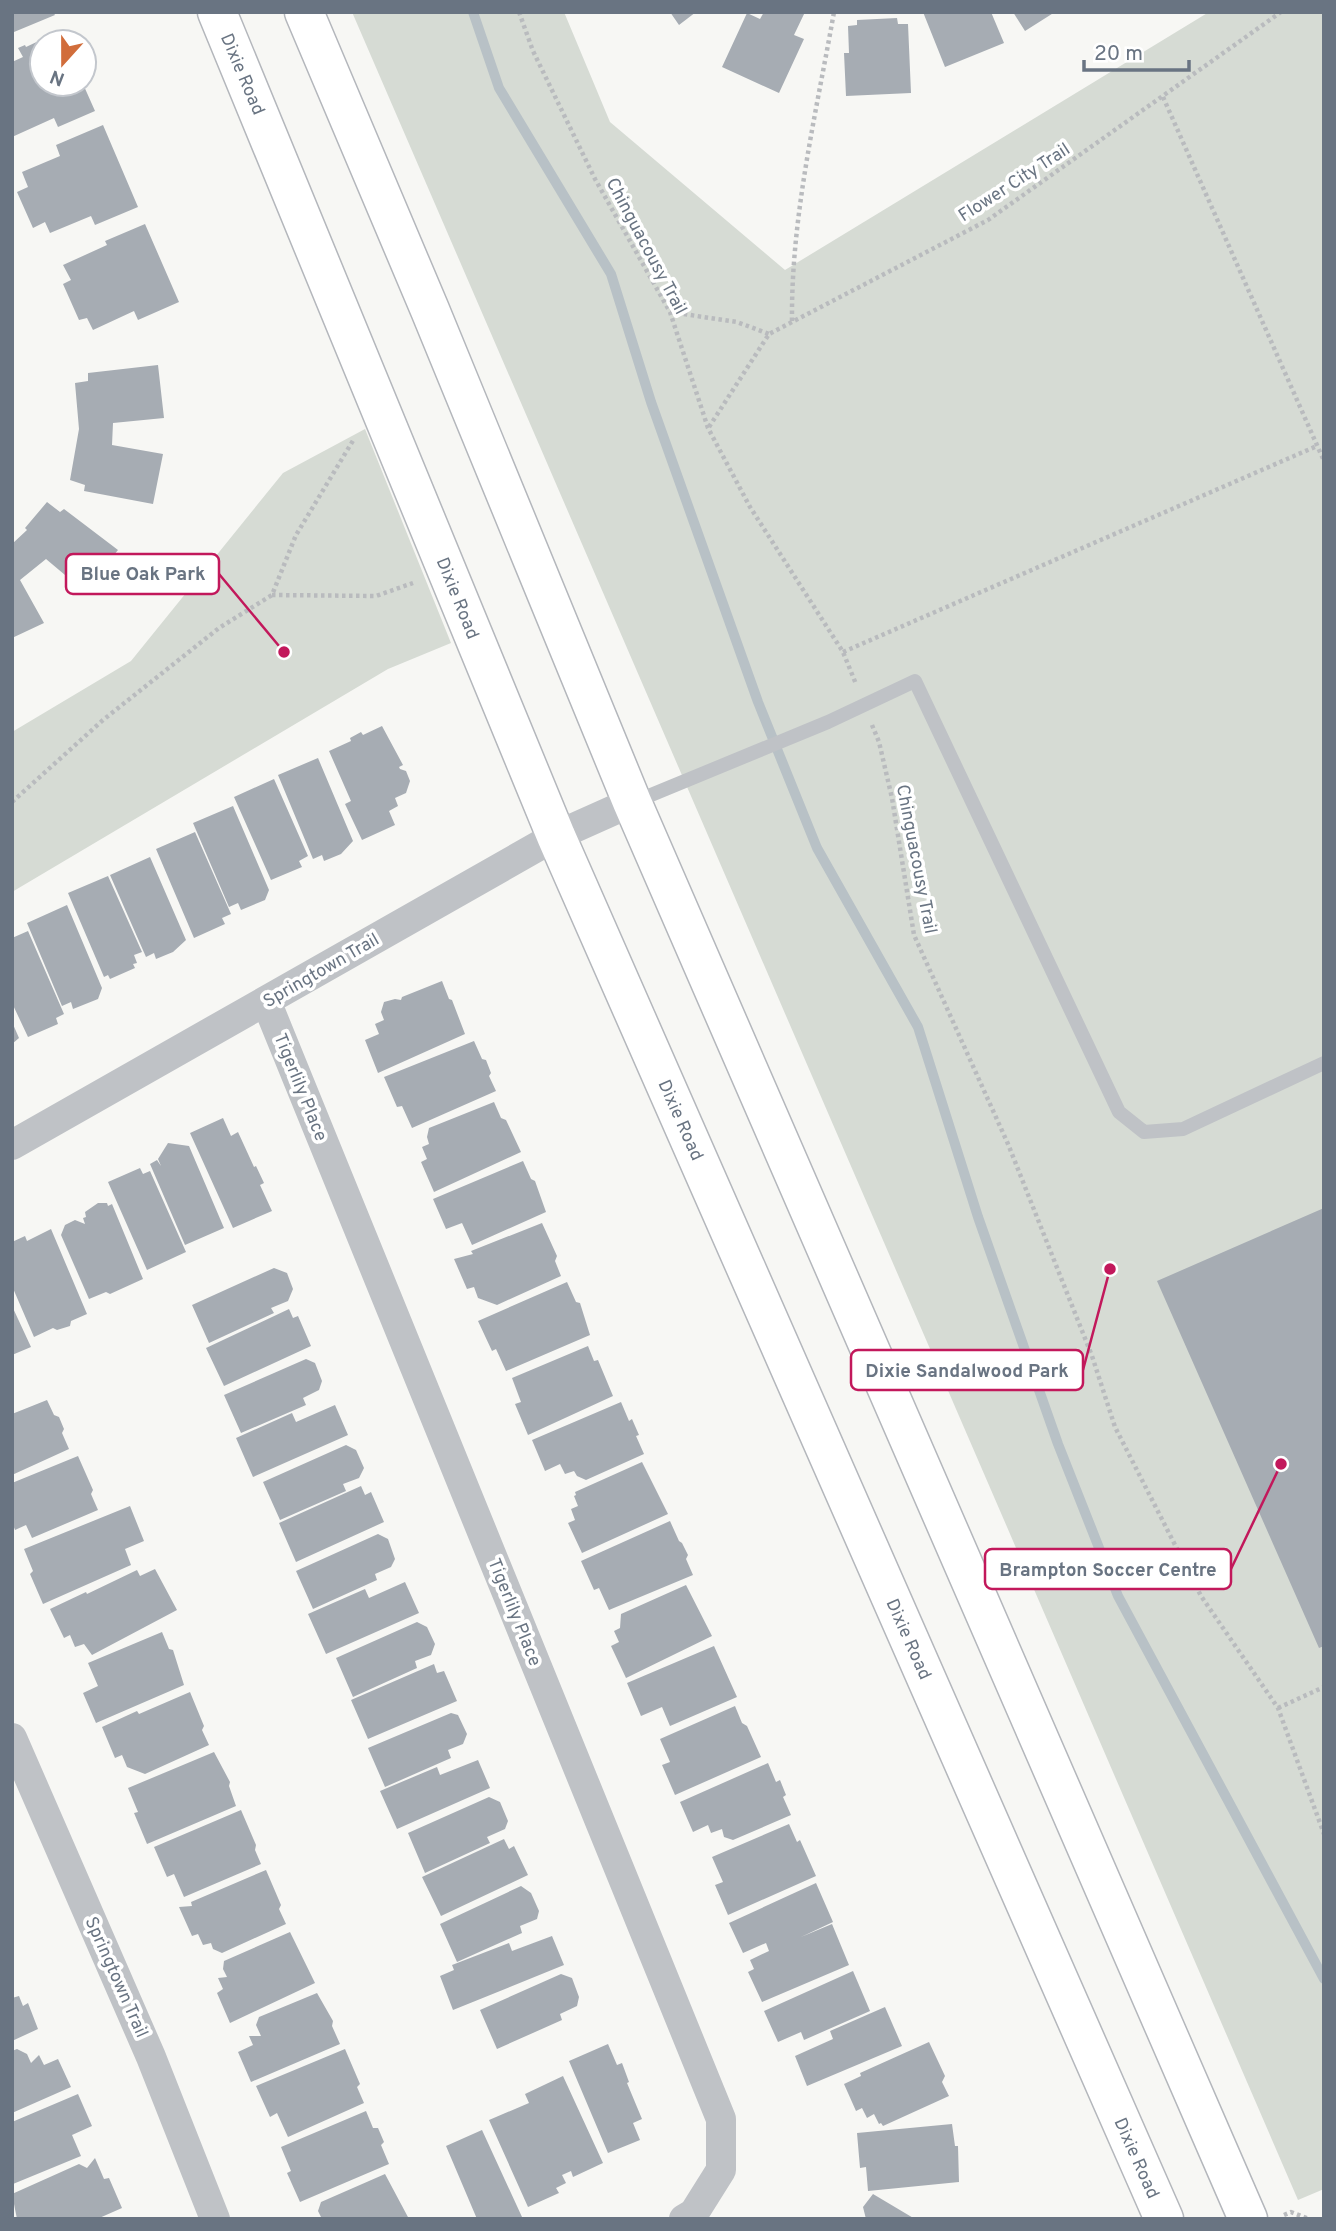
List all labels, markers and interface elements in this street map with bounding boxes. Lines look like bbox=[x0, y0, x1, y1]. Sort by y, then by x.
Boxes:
north arrow bbox=[28, 28, 98, 98]
scale bar bbox=[1084, 28, 1189, 72]
street label: Dixie Road bbox=[214, 30, 269, 119]
text: 20 m bbox=[1094, 41, 1143, 68]
text: N bbox=[47, 63, 68, 91]
street label: Flower City Trail bbox=[955, 139, 1075, 228]
street label: Chinguacousy Trail bbox=[600, 174, 691, 319]
callout: Blue Oak Park bbox=[66, 554, 219, 594]
street label: Dixie Road bbox=[430, 554, 483, 643]
text: Blue Oak Park bbox=[80, 563, 206, 587]
street label: Chinguacousy Trail bbox=[890, 783, 941, 936]
street label: Springtown Trail bbox=[260, 929, 384, 1014]
street label: Tigerlily Place bbox=[268, 1030, 332, 1145]
street label: Dixie Road bbox=[652, 1077, 708, 1165]
callout: Dixie Sandalwood Park bbox=[851, 1350, 1083, 1390]
text: Dixie Sandalwood Park bbox=[865, 1360, 1069, 1384]
callout: Brampton Soccer Centre bbox=[985, 1549, 1231, 1589]
street label: Tigerlily Place bbox=[482, 1555, 546, 1670]
text: Brampton Soccer Centre bbox=[999, 1559, 1217, 1583]
street label: Dixie Road bbox=[880, 1596, 936, 1684]
street label: Springtown Trail bbox=[79, 1913, 153, 2042]
street label: Dixie Road bbox=[1108, 2115, 1164, 2203]

